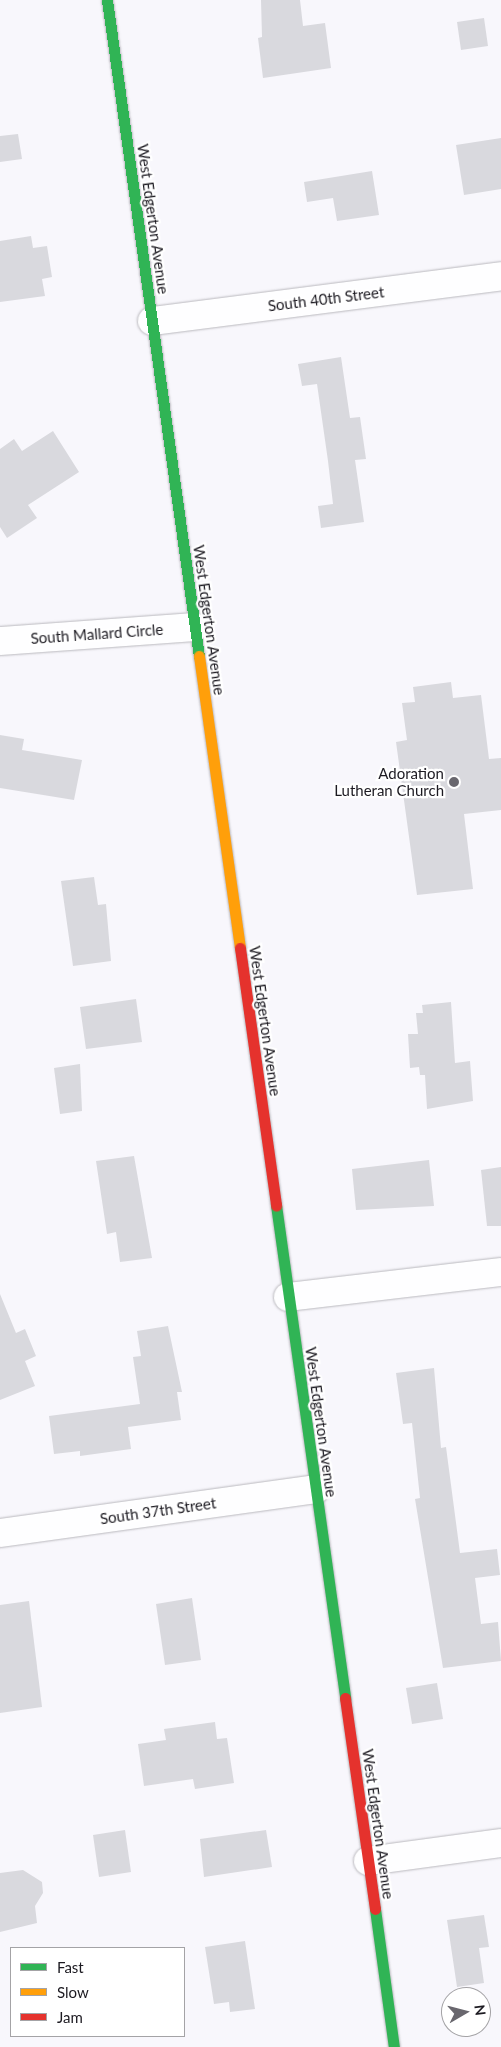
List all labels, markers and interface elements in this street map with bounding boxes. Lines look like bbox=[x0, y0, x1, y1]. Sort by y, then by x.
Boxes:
street label: West Edgerton Avenue bbox=[134, 143, 172, 295]
street label: South 40th Street bbox=[267, 283, 385, 315]
street label: West Edgerton Avenue bbox=[190, 544, 228, 696]
street label: South Mallard Circle bbox=[30, 620, 164, 648]
place label: Adoration Lutheran Church bbox=[334, 764, 444, 799]
marker: Adoration Lutheran Church bbox=[448, 776, 460, 788]
street label: West Edgerton Avenue bbox=[246, 945, 284, 1097]
street label: West Edgerton Avenue bbox=[302, 1346, 340, 1498]
street label: South 37th Street bbox=[99, 1494, 217, 1528]
street label: West Edgerton Avenue bbox=[359, 1748, 397, 1900]
legend bbox=[10, 1947, 185, 2037]
text: Fast bbox=[57, 1958, 84, 1976]
text: Slow bbox=[57, 1983, 89, 2001]
north arrow bbox=[441, 1987, 491, 2037]
text: N bbox=[471, 2003, 490, 2017]
text: Jam bbox=[57, 2008, 83, 2026]

